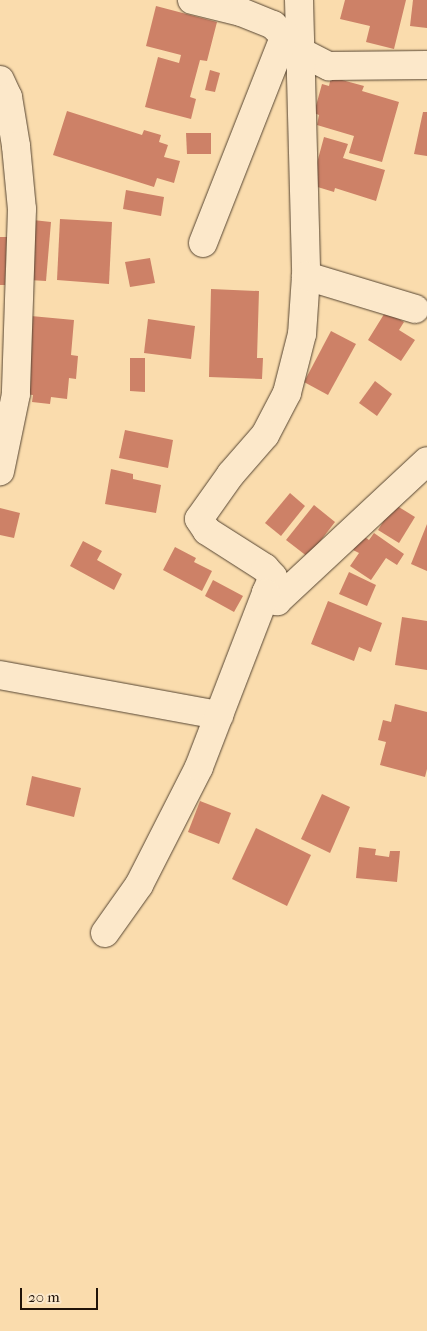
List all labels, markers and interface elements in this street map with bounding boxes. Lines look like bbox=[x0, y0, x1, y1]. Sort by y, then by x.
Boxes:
scale bar bbox=[22, 1278, 100, 1310]
text: 20 m bbox=[28, 1288, 60, 1306]

